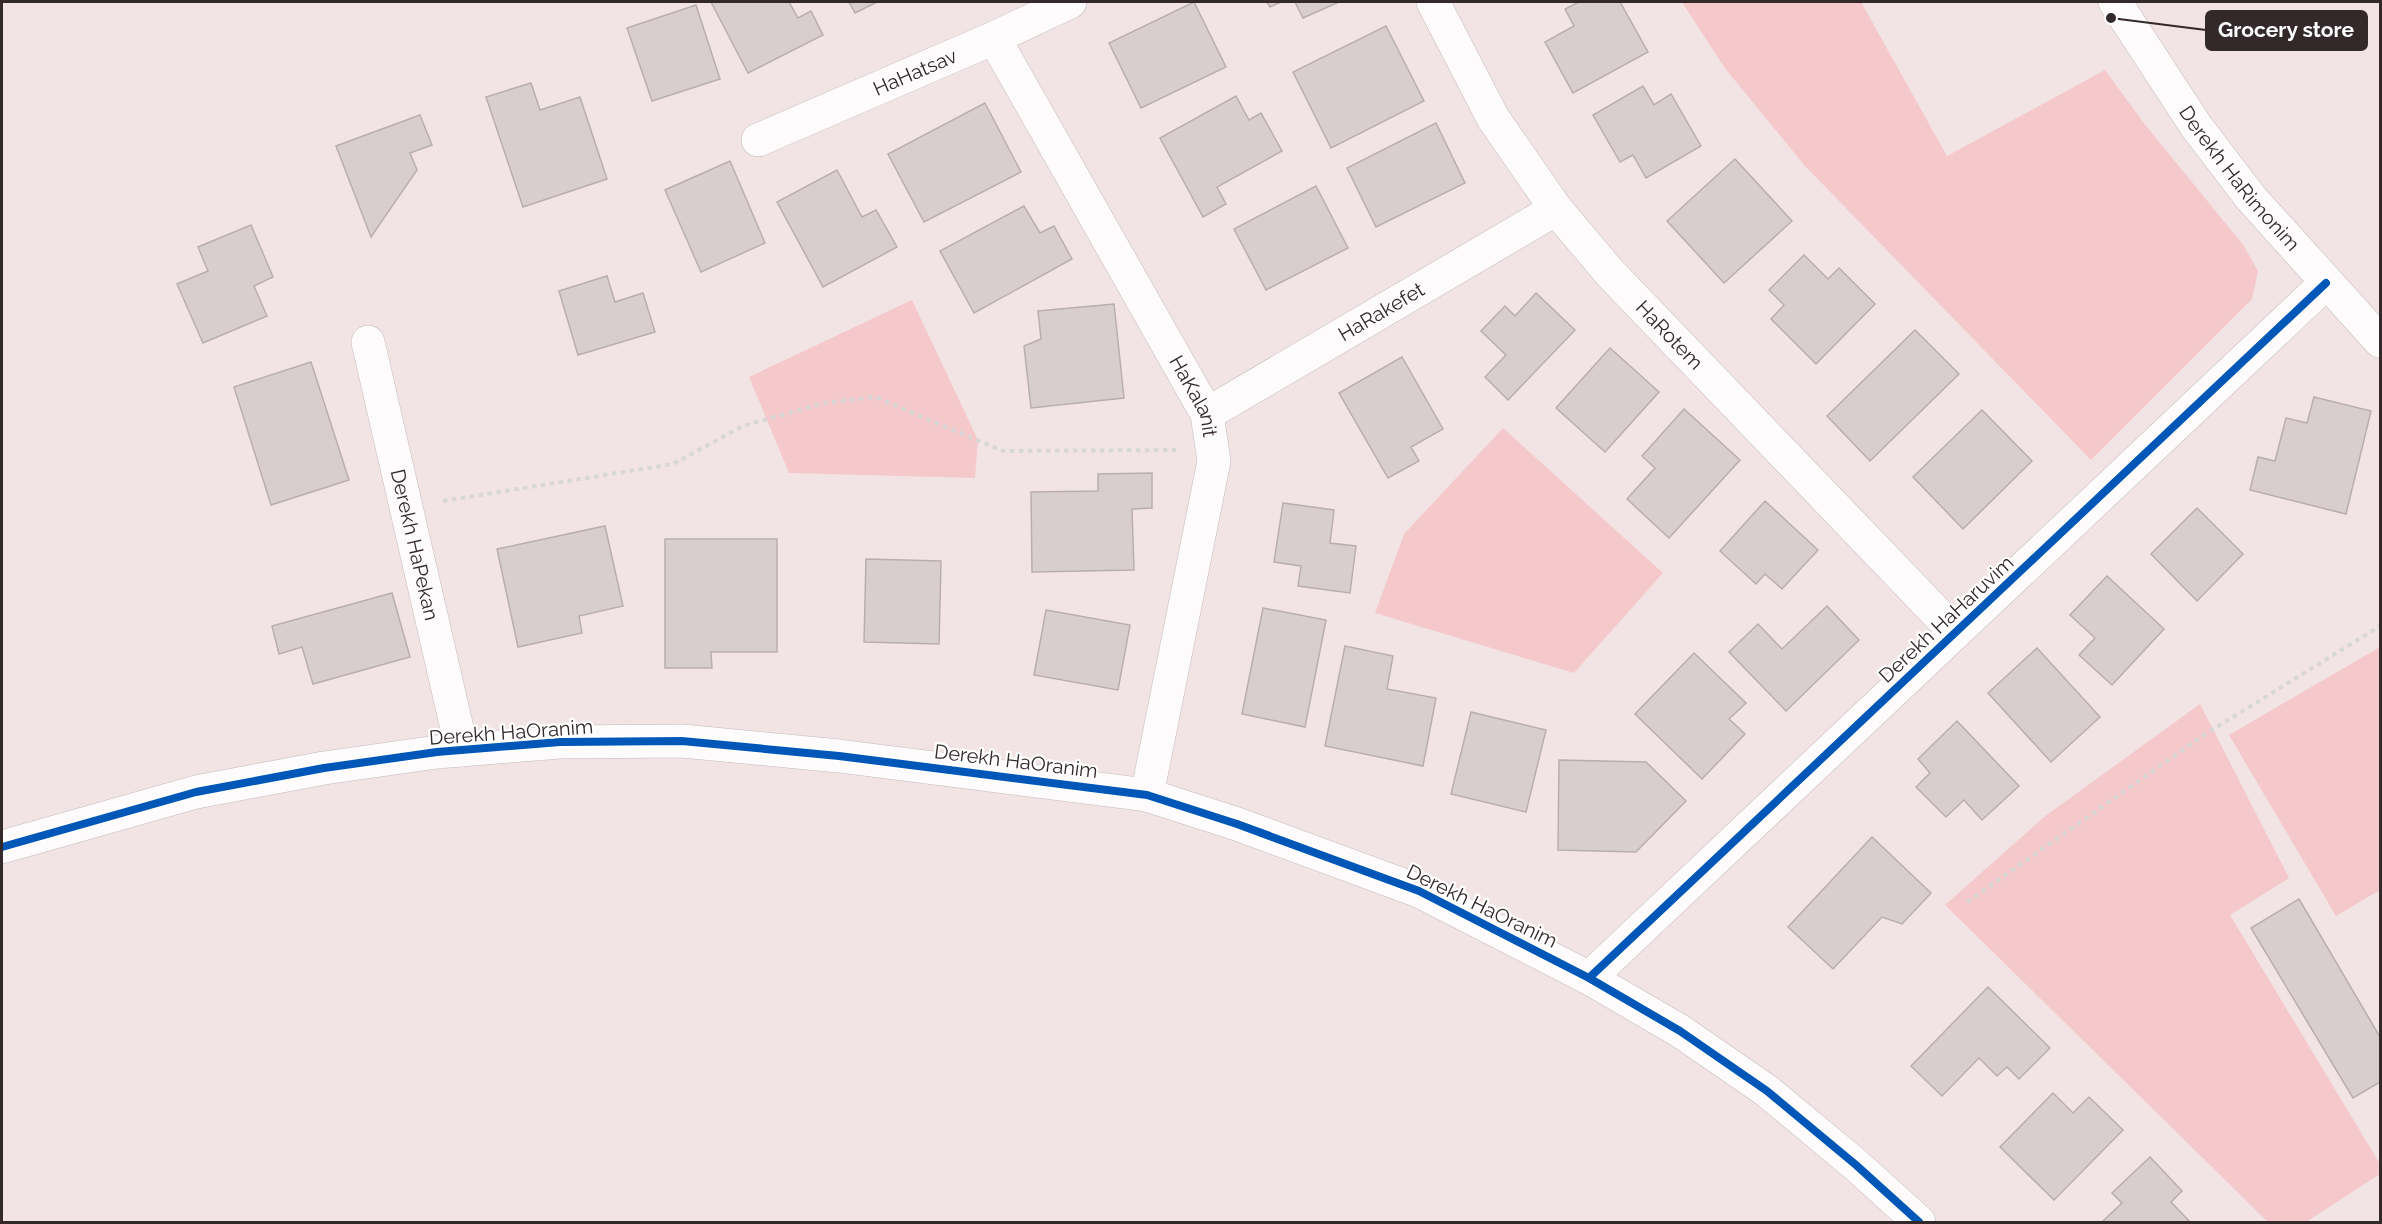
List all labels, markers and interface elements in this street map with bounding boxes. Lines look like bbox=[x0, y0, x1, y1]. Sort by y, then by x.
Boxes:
callout: Grocery store bbox=[2206, 11, 2367, 50]
text: Grocery store bbox=[2218, 17, 2354, 42]
street label: HaHatsav bbox=[869, 43, 961, 101]
street label: Derekh HaRimonim bbox=[2174, 101, 2305, 256]
street label: HaRakefet bbox=[1334, 277, 1429, 346]
street label: HaRotem bbox=[1631, 295, 1708, 375]
street label: HaKalanit bbox=[1164, 351, 1222, 439]
street label: Derekh HaPekan bbox=[386, 467, 444, 623]
street label: Derekh HaHaruvim bbox=[1874, 550, 2018, 688]
street label: Derekh HaOranim bbox=[428, 714, 594, 750]
street label: Derekh HaOranim bbox=[933, 739, 1099, 783]
street label: Derekh HaOranim bbox=[1403, 859, 1561, 953]

